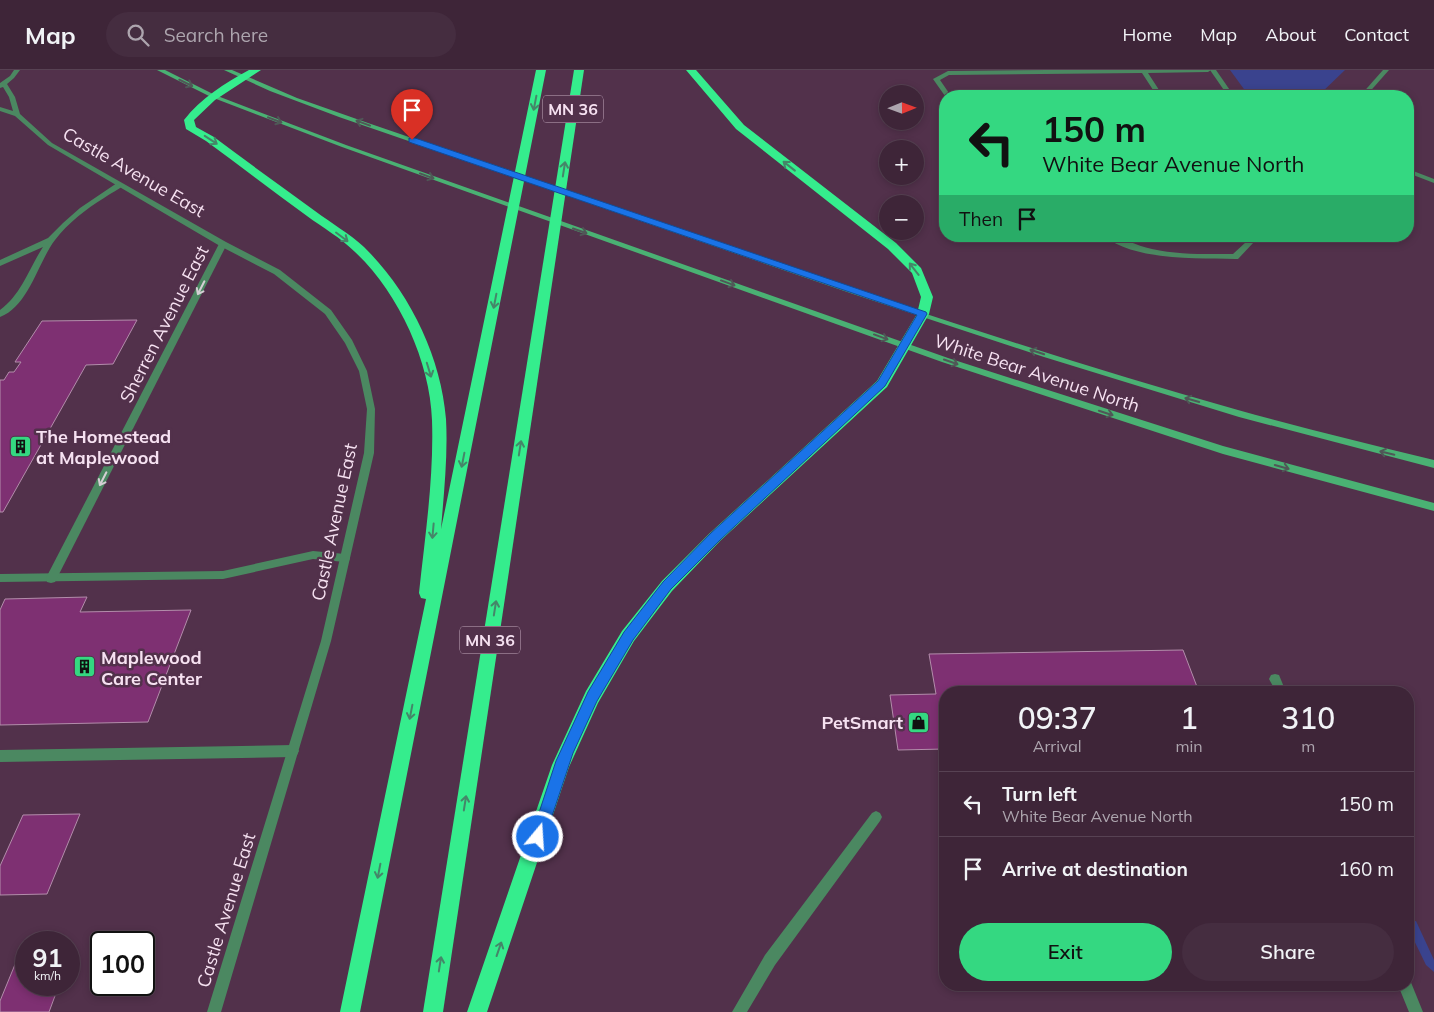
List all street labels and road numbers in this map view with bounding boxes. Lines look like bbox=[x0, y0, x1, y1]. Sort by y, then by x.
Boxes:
road number: MN 36 bbox=[543, 96, 603, 122]
street label: Castle Avenue East bbox=[59, 122, 209, 222]
street label: Sherren Avenue East bbox=[114, 242, 214, 406]
street label: White Bear Avenue North bbox=[931, 329, 1143, 417]
street label: Castle Avenue East bbox=[306, 441, 362, 603]
road number: MN 36 bbox=[460, 626, 520, 654]
street label: Castle Avenue East bbox=[192, 830, 260, 990]

